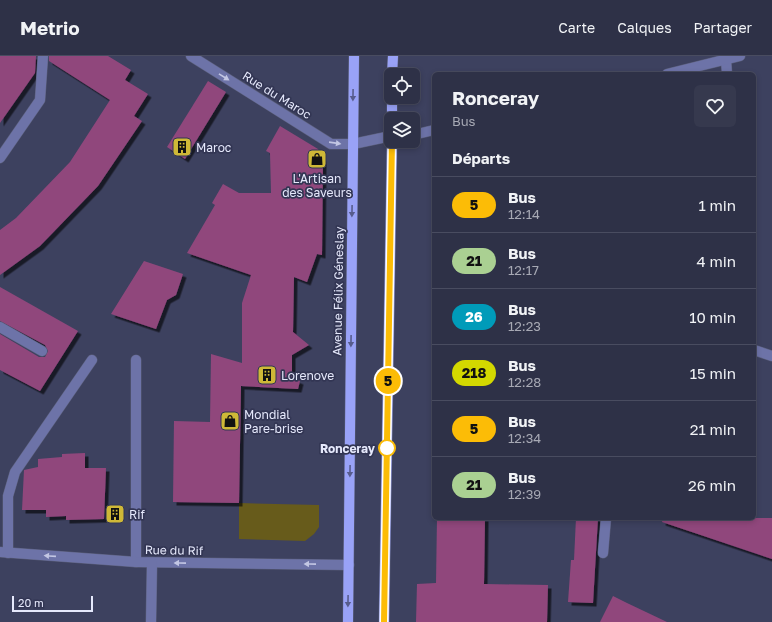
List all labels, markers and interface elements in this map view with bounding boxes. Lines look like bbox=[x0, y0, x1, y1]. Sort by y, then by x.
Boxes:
text: Metrio bbox=[20, 16, 80, 39]
text: Carte bbox=[558, 19, 595, 36]
text: Calques bbox=[617, 19, 672, 36]
text: Partager bbox=[694, 19, 752, 36]
street label: Rue du Maroc bbox=[240, 68, 315, 122]
map controls bbox=[384, 68, 420, 148]
button: locate bbox=[384, 68, 420, 104]
one-way arrow bbox=[218, 73, 230, 80]
button: heart bbox=[694, 85, 736, 127]
text: Ronceray bbox=[452, 86, 539, 109]
one-way arrow bbox=[350, 89, 356, 102]
button: layers bbox=[384, 112, 420, 148]
text: Bus bbox=[452, 113, 475, 129]
building icon: Maroc bbox=[171, 136, 193, 158]
place label: Maroc bbox=[196, 140, 232, 155]
one-way arrow bbox=[328, 140, 341, 146]
shop icon: L'Artisan des Saveurs bbox=[306, 148, 328, 170]
text: Départs bbox=[452, 149, 510, 167]
place label: L'Artisan des Saveurs bbox=[282, 171, 352, 200]
text: Bus bbox=[508, 188, 536, 206]
text: 5 bbox=[470, 196, 478, 213]
text: 1 min bbox=[698, 196, 736, 214]
one-way arrow bbox=[349, 205, 355, 218]
text: 12:14 bbox=[508, 206, 540, 222]
street label: Avenue Félix Géneslay bbox=[329, 226, 347, 356]
text: Bus bbox=[508, 244, 536, 262]
text: 21 bbox=[466, 252, 482, 269]
text: 4 min bbox=[697, 252, 736, 270]
text: 12:17 bbox=[508, 262, 539, 278]
text: Bus bbox=[508, 300, 536, 318]
text: 26 bbox=[465, 308, 483, 325]
text: 10 min bbox=[689, 308, 736, 326]
text: 12:23 bbox=[508, 318, 541, 334]
one-way arrow bbox=[348, 335, 354, 348]
text: Bus bbox=[508, 356, 536, 374]
building icon: Lorenove bbox=[256, 364, 278, 386]
text: 218 bbox=[462, 364, 486, 381]
text: 15 min bbox=[690, 364, 736, 382]
place label: Lorenove bbox=[281, 368, 334, 383]
line badge: 5 bbox=[375, 368, 401, 394]
text: 5 bbox=[384, 372, 392, 389]
text: 12:28 bbox=[508, 374, 541, 390]
place label: Mondial Pare-brise bbox=[244, 407, 303, 436]
shop icon: Mondial Pare-brise bbox=[219, 410, 241, 432]
text: Bus bbox=[508, 412, 536, 430]
text: 5 bbox=[470, 420, 478, 437]
text: 21 min bbox=[690, 420, 736, 438]
text: 12:34 bbox=[508, 430, 541, 446]
marker: Ronceray bbox=[378, 439, 396, 457]
place label: Ronceray bbox=[320, 441, 376, 456]
one-way arrow bbox=[347, 465, 353, 478]
text: Bus bbox=[508, 468, 536, 486]
text: 21 bbox=[466, 476, 482, 493]
text: 26 min bbox=[688, 476, 736, 494]
text: 12:39 bbox=[508, 486, 541, 502]
building icon: Rif bbox=[104, 503, 126, 525]
place label: Rif bbox=[129, 507, 145, 522]
street label: Rue du Rif bbox=[145, 542, 204, 558]
one-way arrow bbox=[44, 553, 56, 560]
one-way arrow bbox=[173, 560, 186, 566]
one-way arrow bbox=[303, 561, 316, 567]
scale bar bbox=[12, 594, 93, 613]
one-way arrow bbox=[345, 595, 351, 608]
text: 20 m bbox=[18, 596, 44, 609]

